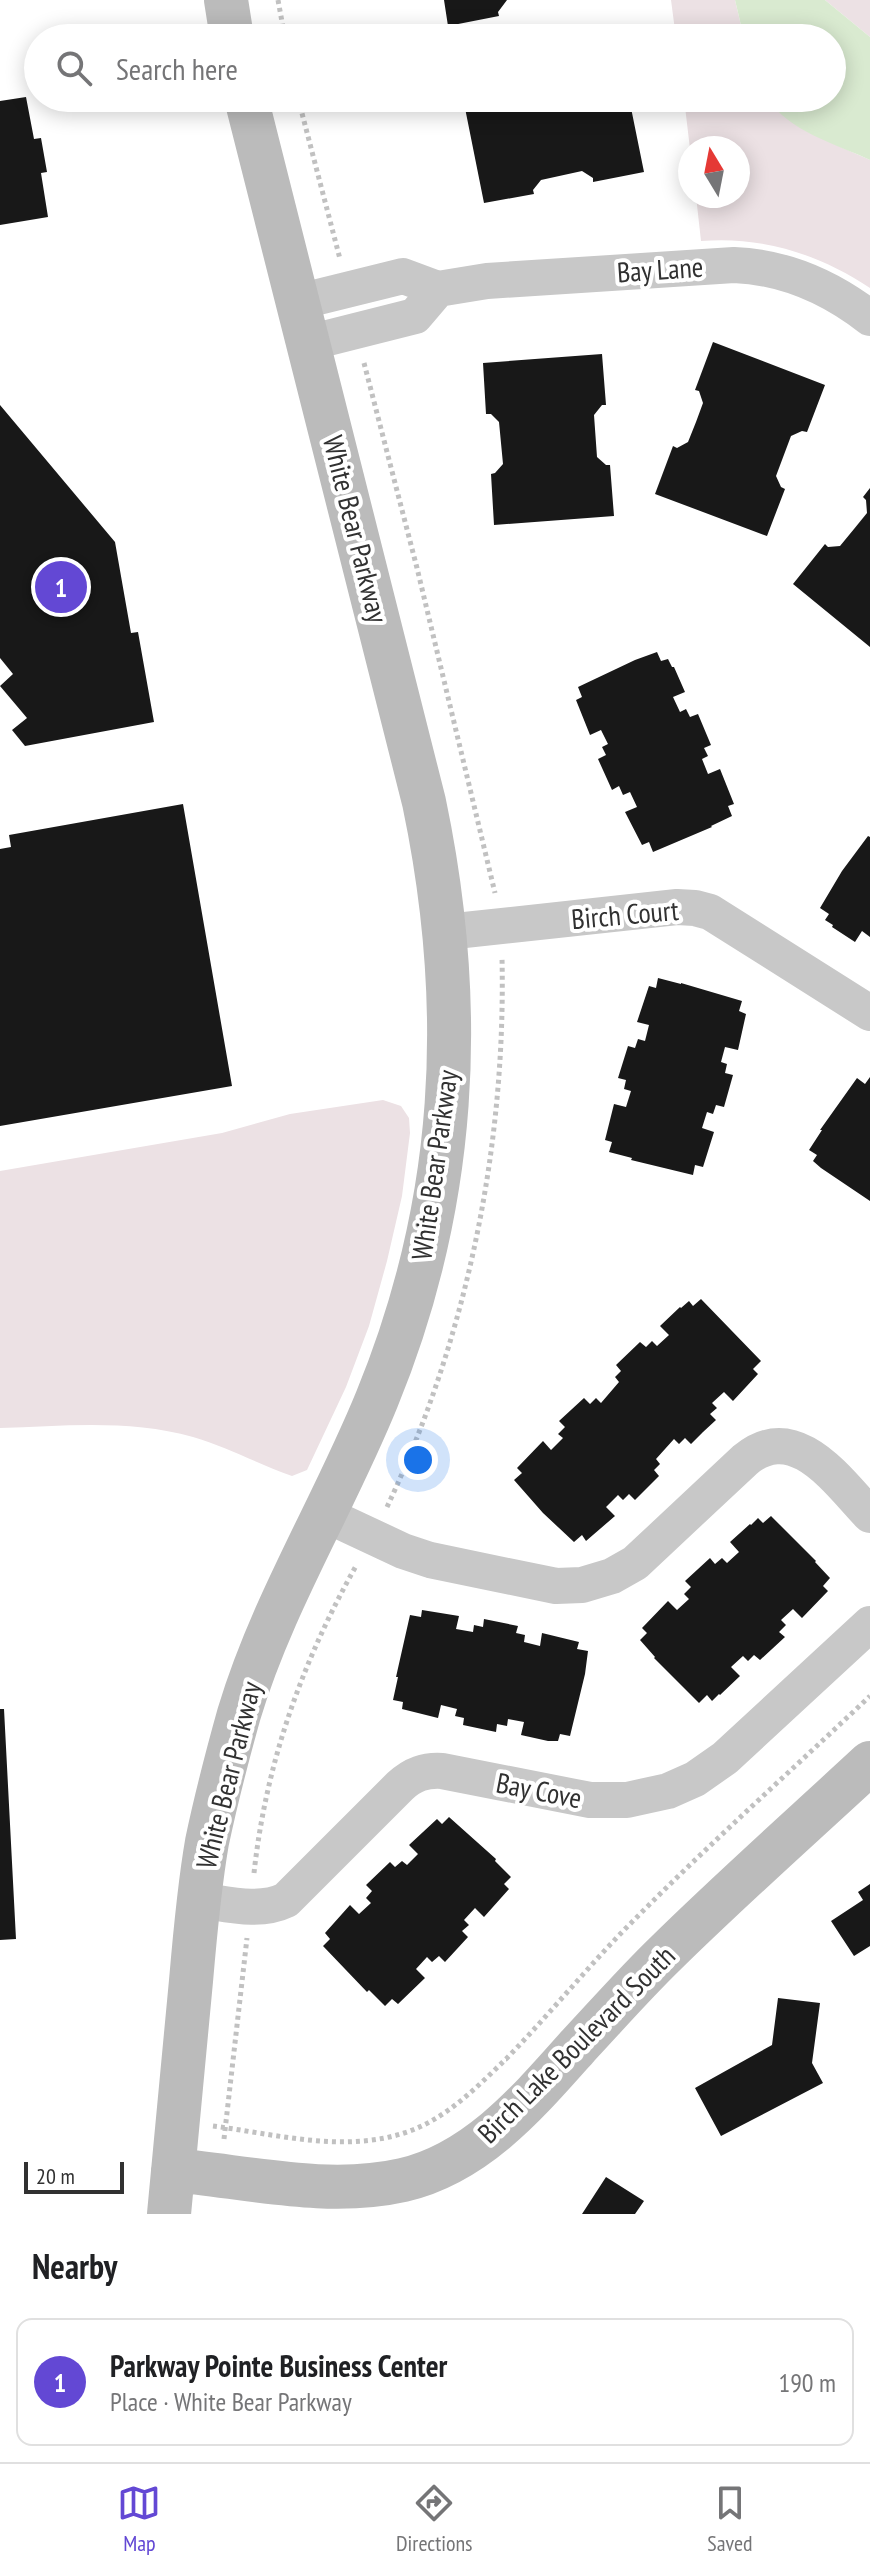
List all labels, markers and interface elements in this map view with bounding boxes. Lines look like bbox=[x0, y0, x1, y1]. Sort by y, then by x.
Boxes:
search box bbox=[24, 24, 846, 112]
icon: search bbox=[52, 46, 96, 90]
text: Search here bbox=[116, 49, 238, 88]
north arrow bbox=[678, 136, 750, 208]
street label: Bay Lane bbox=[616, 248, 704, 290]
street label: White Bear Parkway bbox=[315, 432, 397, 627]
pin: 1 bbox=[35, 557, 87, 617]
street label: Birch Court bbox=[570, 891, 680, 937]
street label: White Bear Parkway bbox=[402, 1067, 466, 1262]
your location bbox=[398, 1440, 438, 1480]
street label: White Bear Parkway bbox=[187, 1677, 269, 1872]
street label: Bay Cove bbox=[493, 1764, 585, 1816]
street label: Birch Lake Boulevard South bbox=[469, 1937, 683, 2151]
scale bar bbox=[24, 2158, 124, 2194]
text: 20 m bbox=[36, 2162, 75, 2190]
text: Nearby bbox=[32, 2244, 117, 2288]
text: Parkway Pointe Business Center bbox=[110, 2346, 447, 2385]
text: 1 bbox=[54, 2366, 66, 2399]
text: 190 m bbox=[778, 2366, 836, 2399]
text: Place · White Bear Parkway bbox=[110, 2385, 352, 2418]
tab: Map bbox=[117, 2481, 161, 2557]
tab: Directions bbox=[396, 2481, 473, 2557]
tab: Saved bbox=[707, 2481, 753, 2557]

